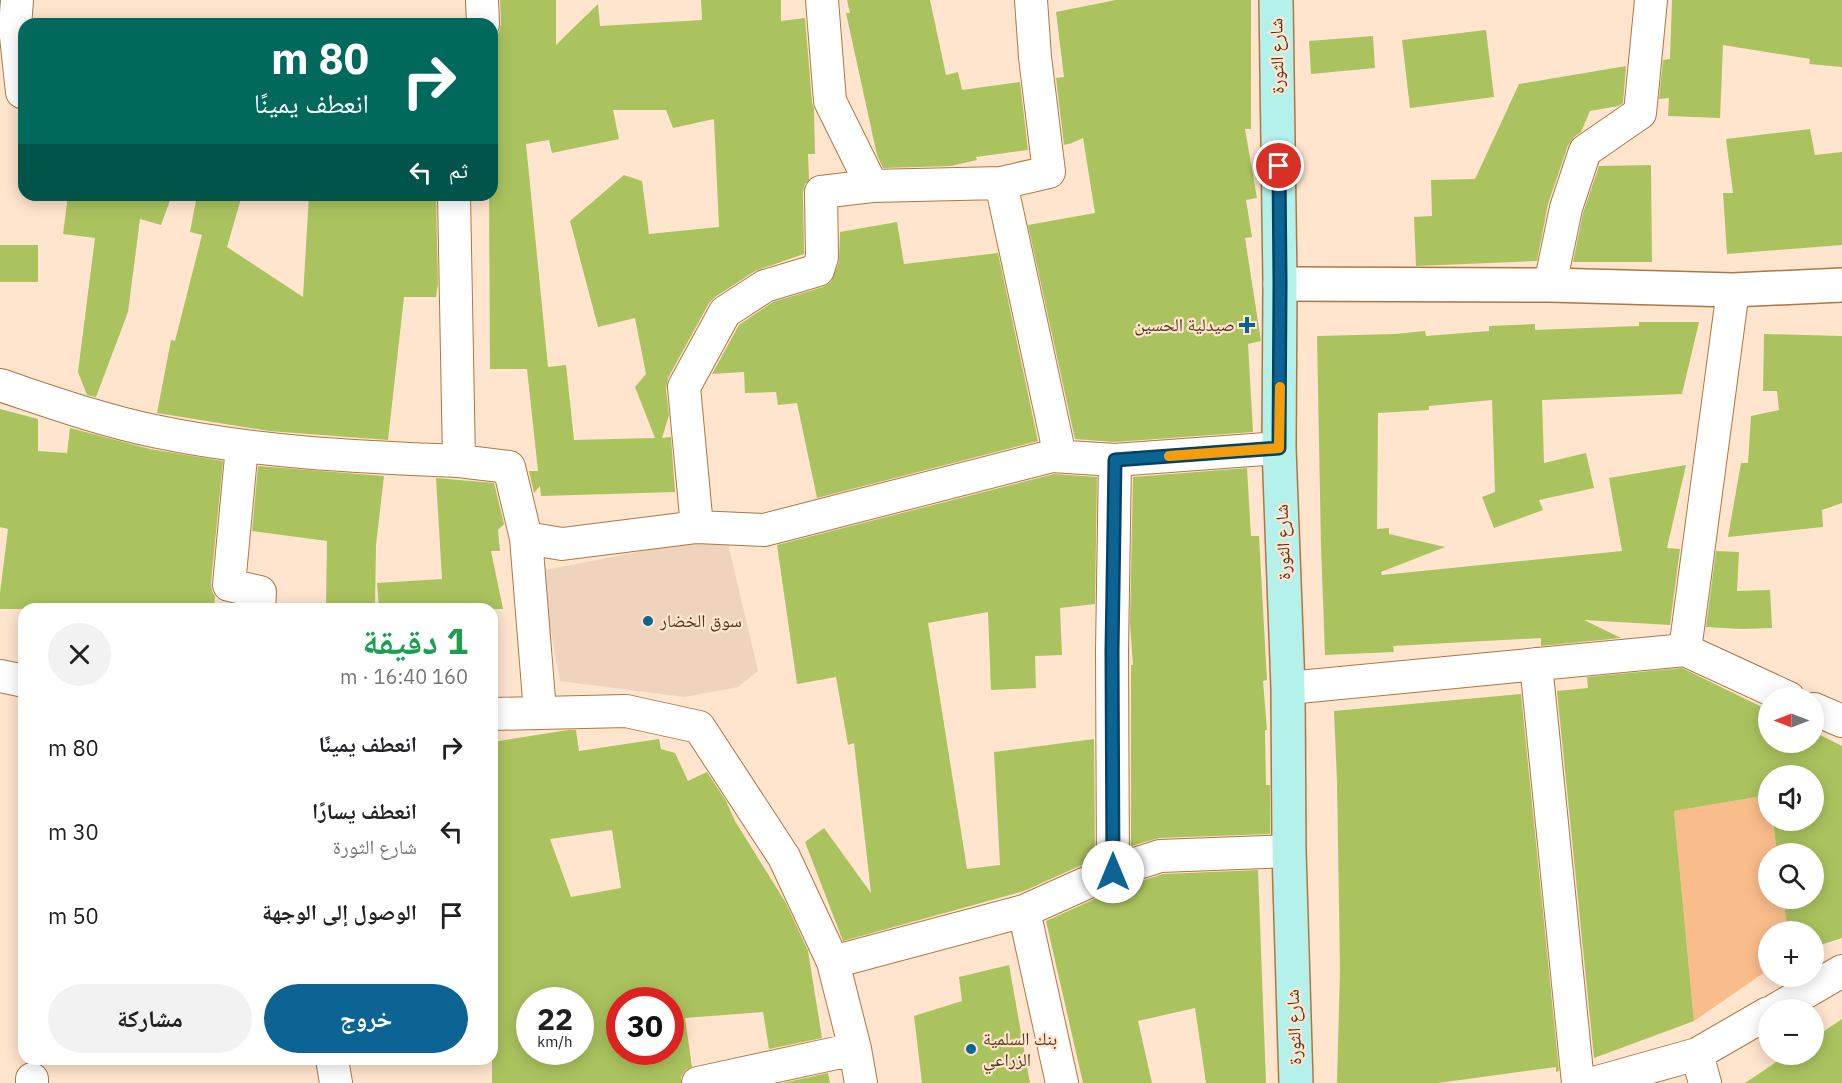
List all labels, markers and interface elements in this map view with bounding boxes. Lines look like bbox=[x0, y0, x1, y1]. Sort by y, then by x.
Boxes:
street label: شارع الثورة bbox=[1264, 18, 1289, 94]
text: 80 m bbox=[271, 31, 369, 86]
icon: right bbox=[390, 42, 468, 120]
text: انعطف يمينًا bbox=[254, 85, 369, 120]
pin bbox=[1253, 140, 1304, 191]
icon: arrive bbox=[1262, 149, 1295, 182]
text: ثم bbox=[449, 155, 468, 184]
icon: left bbox=[404, 156, 437, 189]
place label: صيدلية الحسين bbox=[1134, 313, 1235, 336]
marker: صيدلية الحسين bbox=[1240, 318, 1254, 332]
street label: شارع الثورة bbox=[1270, 504, 1295, 580]
place label: سوق الخضار bbox=[659, 609, 742, 632]
marker: سوق الخضار bbox=[641, 614, 655, 628]
text: 1 دقيقة bbox=[362, 617, 468, 664]
button: close bbox=[48, 623, 111, 686]
text: 160 m · 16:40 bbox=[340, 663, 468, 690]
north arrow bbox=[1758, 687, 1824, 753]
map controls bbox=[1758, 687, 1824, 1065]
text: انعطف يمينًا bbox=[319, 729, 417, 758]
icon: right bbox=[435, 731, 468, 764]
text: 80 m bbox=[48, 733, 99, 762]
button: sound bbox=[1758, 765, 1824, 831]
text: انعطف يسارًا bbox=[312, 796, 417, 825]
icon: left bbox=[435, 815, 468, 848]
text: 30 m bbox=[48, 817, 99, 846]
text: شارع الثورة bbox=[333, 833, 417, 860]
position arrow bbox=[1081, 840, 1145, 904]
button: search bbox=[1758, 843, 1824, 909]
text: الوصول إلى الوجهة bbox=[262, 897, 417, 926]
icon: arrive bbox=[435, 899, 468, 932]
text: 50 m bbox=[48, 901, 99, 930]
button: + bbox=[1758, 921, 1824, 987]
button: مشاركة bbox=[48, 984, 252, 1053]
button: خروج bbox=[264, 984, 468, 1053]
speed limit sign: 30 bbox=[606, 987, 684, 1065]
street label: شارع الثورة bbox=[1281, 989, 1306, 1065]
text: 22 bbox=[537, 999, 573, 1038]
button: − bbox=[1758, 999, 1824, 1065]
place label: بنك السلمية الزراعي bbox=[983, 1027, 1057, 1075]
text: km/h bbox=[537, 1032, 573, 1051]
marker: بنك السلمية الزراعي bbox=[964, 1042, 978, 1056]

